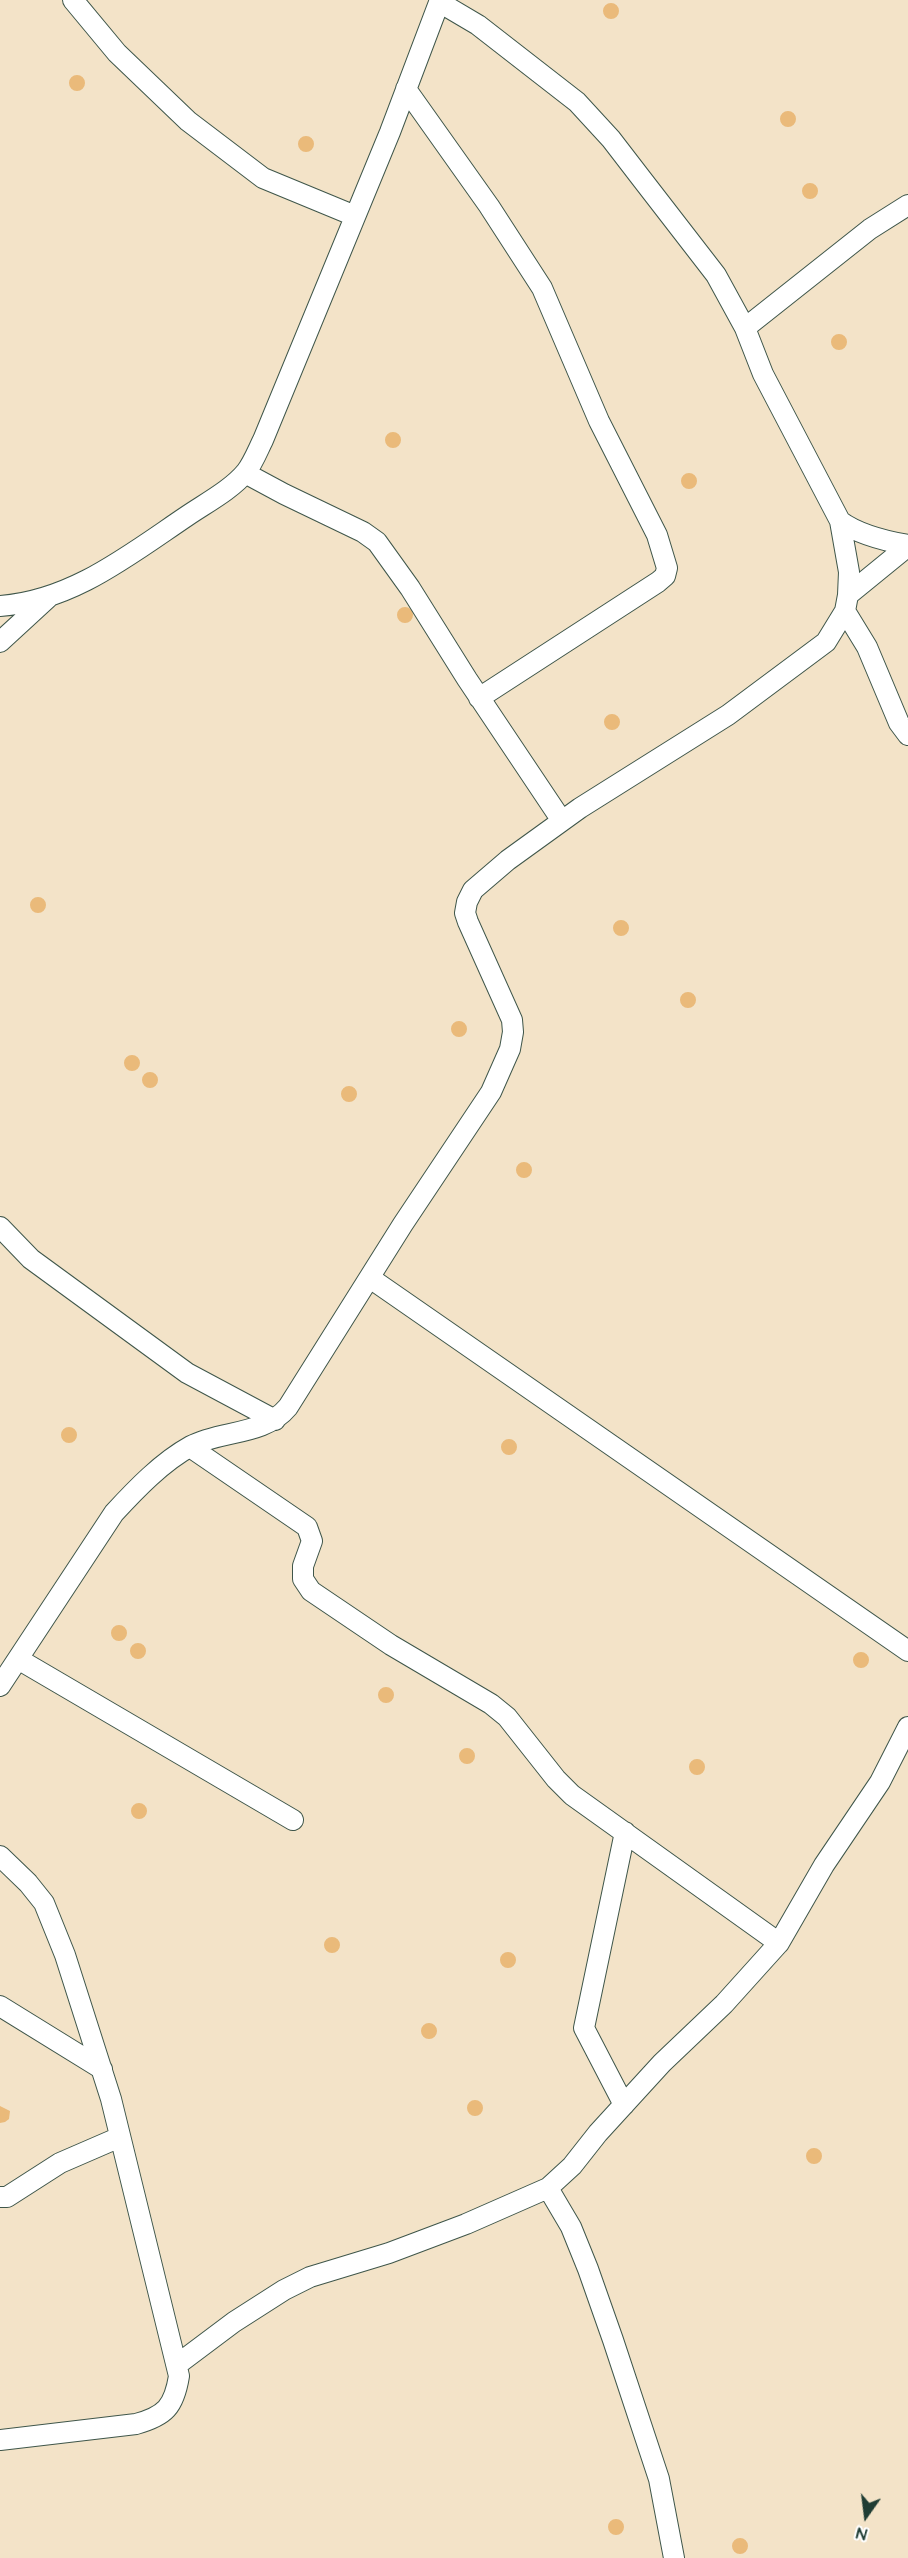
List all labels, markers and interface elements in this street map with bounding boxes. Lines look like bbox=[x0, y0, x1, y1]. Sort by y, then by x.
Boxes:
north arrow bbox=[836, 2486, 896, 2546]
text: N bbox=[854, 2522, 869, 2545]

